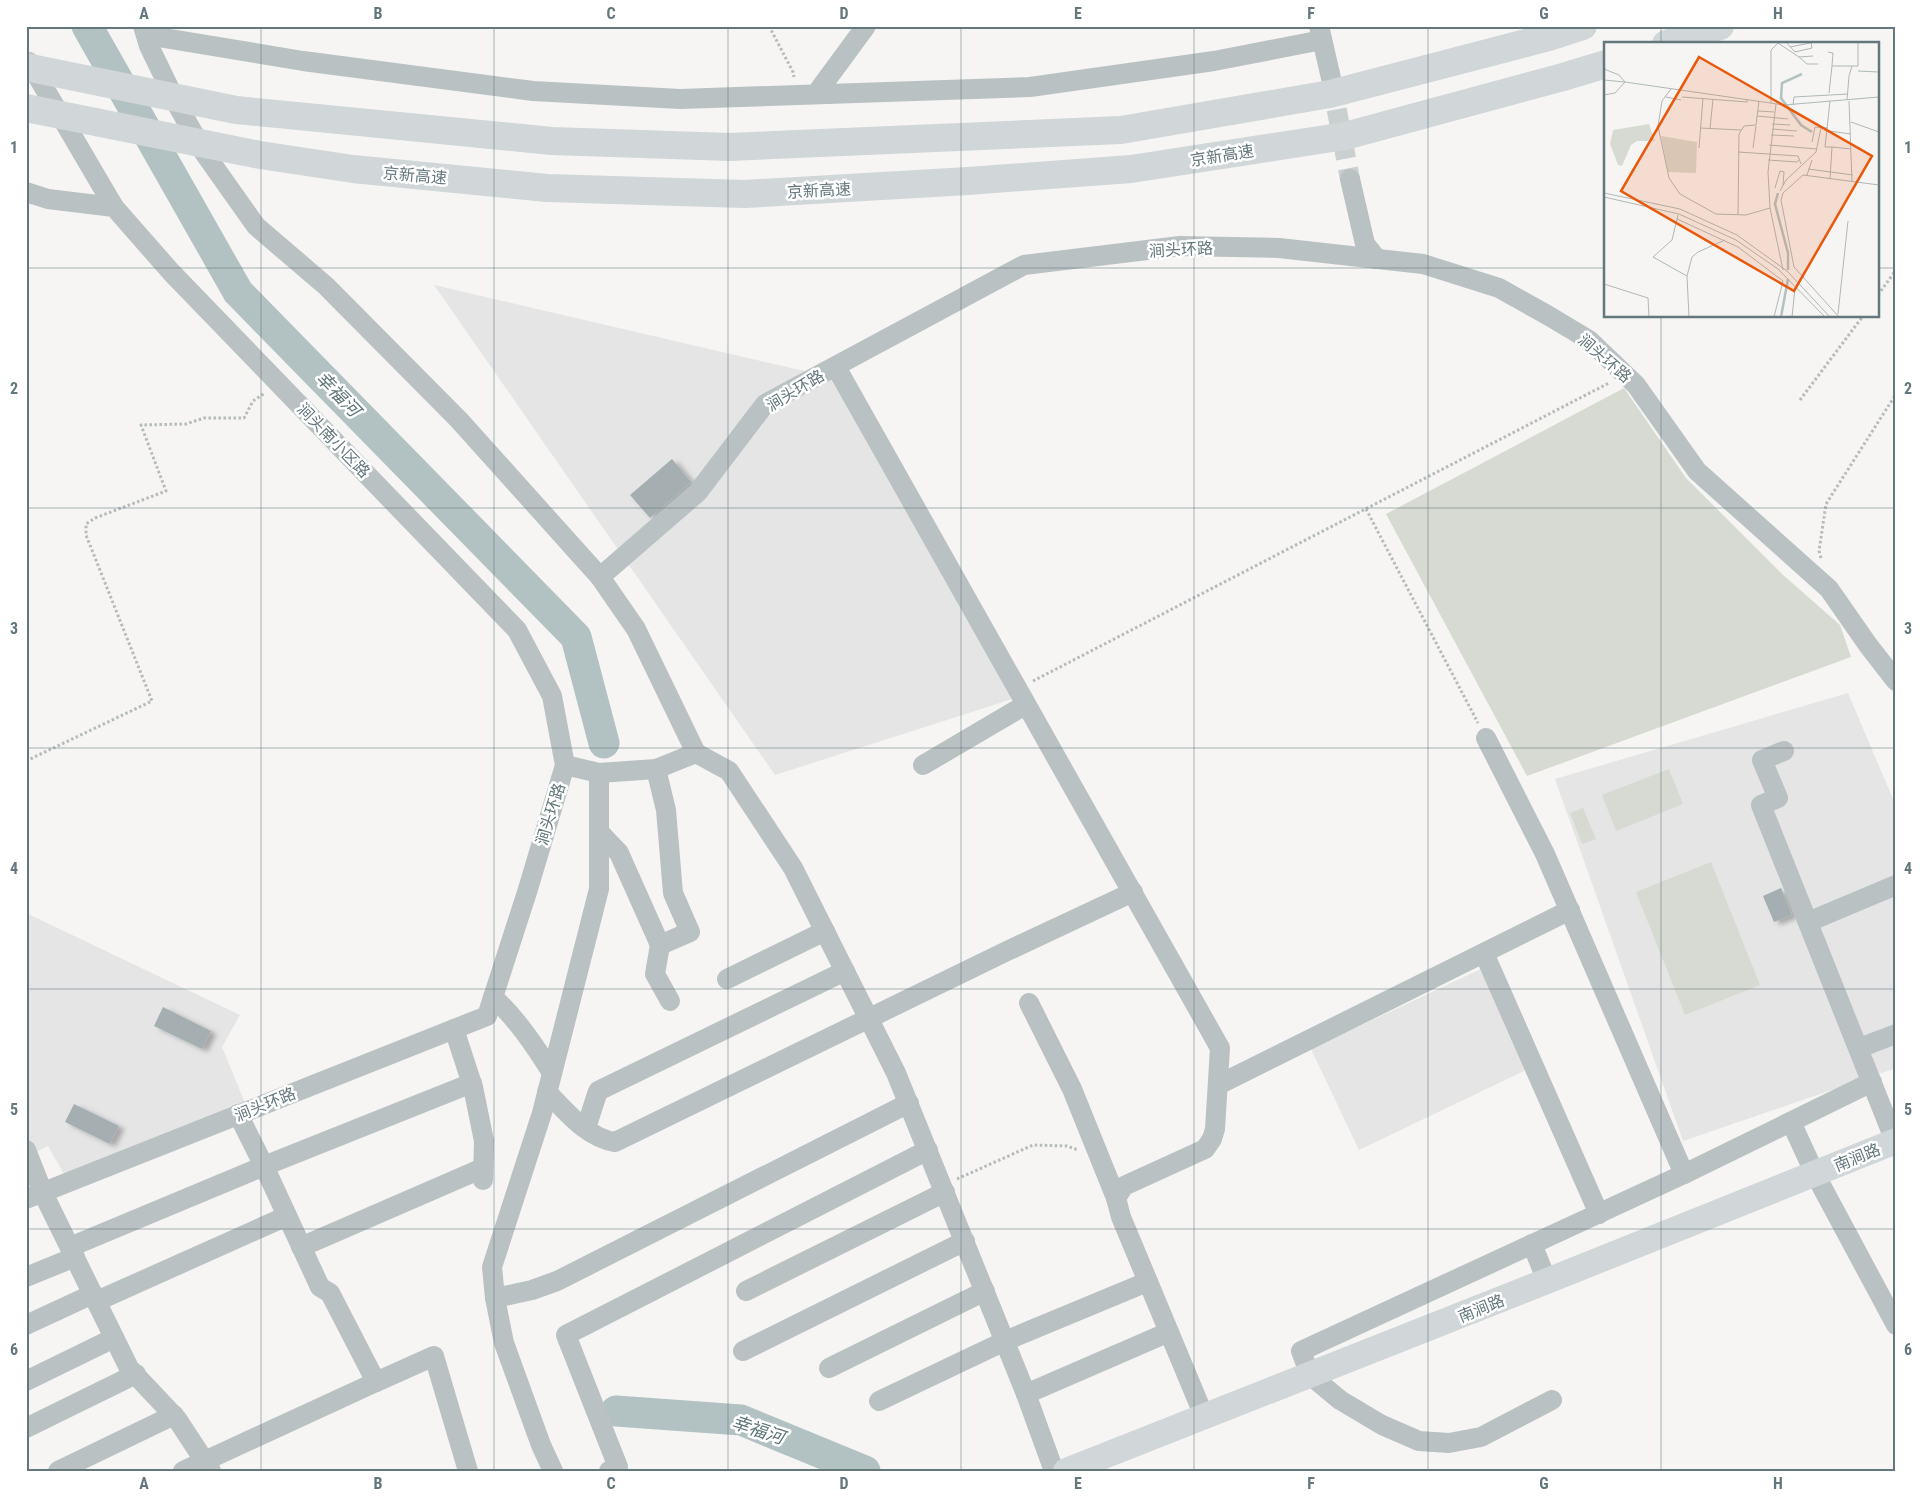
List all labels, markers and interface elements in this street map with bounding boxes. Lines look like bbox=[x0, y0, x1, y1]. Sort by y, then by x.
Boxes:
text: A bbox=[139, 4, 149, 23]
text: B bbox=[374, 4, 383, 23]
text: C bbox=[606, 4, 616, 23]
text: D bbox=[839, 4, 849, 23]
text: E bbox=[1074, 4, 1082, 23]
text: F bbox=[1307, 4, 1315, 23]
text: G bbox=[1539, 4, 1549, 23]
text: H bbox=[1773, 4, 1783, 23]
inset map bbox=[1604, 42, 1880, 318]
text: 1 bbox=[10, 138, 18, 157]
text: 1 bbox=[1904, 138, 1912, 157]
street label: 京新高速 bbox=[1189, 141, 1255, 170]
street label: 京新高速 bbox=[382, 163, 448, 188]
street label: 京新高速 bbox=[787, 179, 851, 202]
street label: 涧头环路 bbox=[1149, 238, 1213, 261]
street label: 涧头环路 bbox=[1574, 330, 1635, 387]
street label: 涧头环路 bbox=[763, 366, 828, 415]
water label: 幸福河 bbox=[312, 367, 367, 423]
text: 2 bbox=[10, 379, 18, 398]
text: 2 bbox=[1904, 379, 1912, 398]
street label: 涧头南小区路 bbox=[293, 399, 374, 481]
text: 3 bbox=[10, 619, 18, 638]
text: 3 bbox=[1904, 619, 1912, 638]
street label: 涧头环路 bbox=[532, 781, 569, 848]
text: 4 bbox=[10, 859, 18, 878]
text: 4 bbox=[1904, 859, 1912, 878]
street label: 涧头环路 bbox=[232, 1084, 298, 1125]
text: 5 bbox=[10, 1100, 18, 1119]
text: 5 bbox=[1904, 1100, 1912, 1119]
street label: 南涧路 bbox=[1831, 1140, 1883, 1175]
street label: 南涧路 bbox=[1455, 1291, 1507, 1326]
text: 6 bbox=[10, 1340, 18, 1359]
text: 6 bbox=[1904, 1340, 1912, 1359]
water label: 幸福河 bbox=[729, 1411, 790, 1449]
text: A bbox=[139, 1474, 149, 1493]
text: B bbox=[374, 1474, 383, 1493]
text: C bbox=[606, 1474, 616, 1493]
text: D bbox=[839, 1474, 849, 1493]
text: E bbox=[1074, 1474, 1082, 1493]
text: F bbox=[1307, 1474, 1315, 1493]
text: G bbox=[1539, 1474, 1549, 1493]
text: H bbox=[1773, 1474, 1783, 1493]

